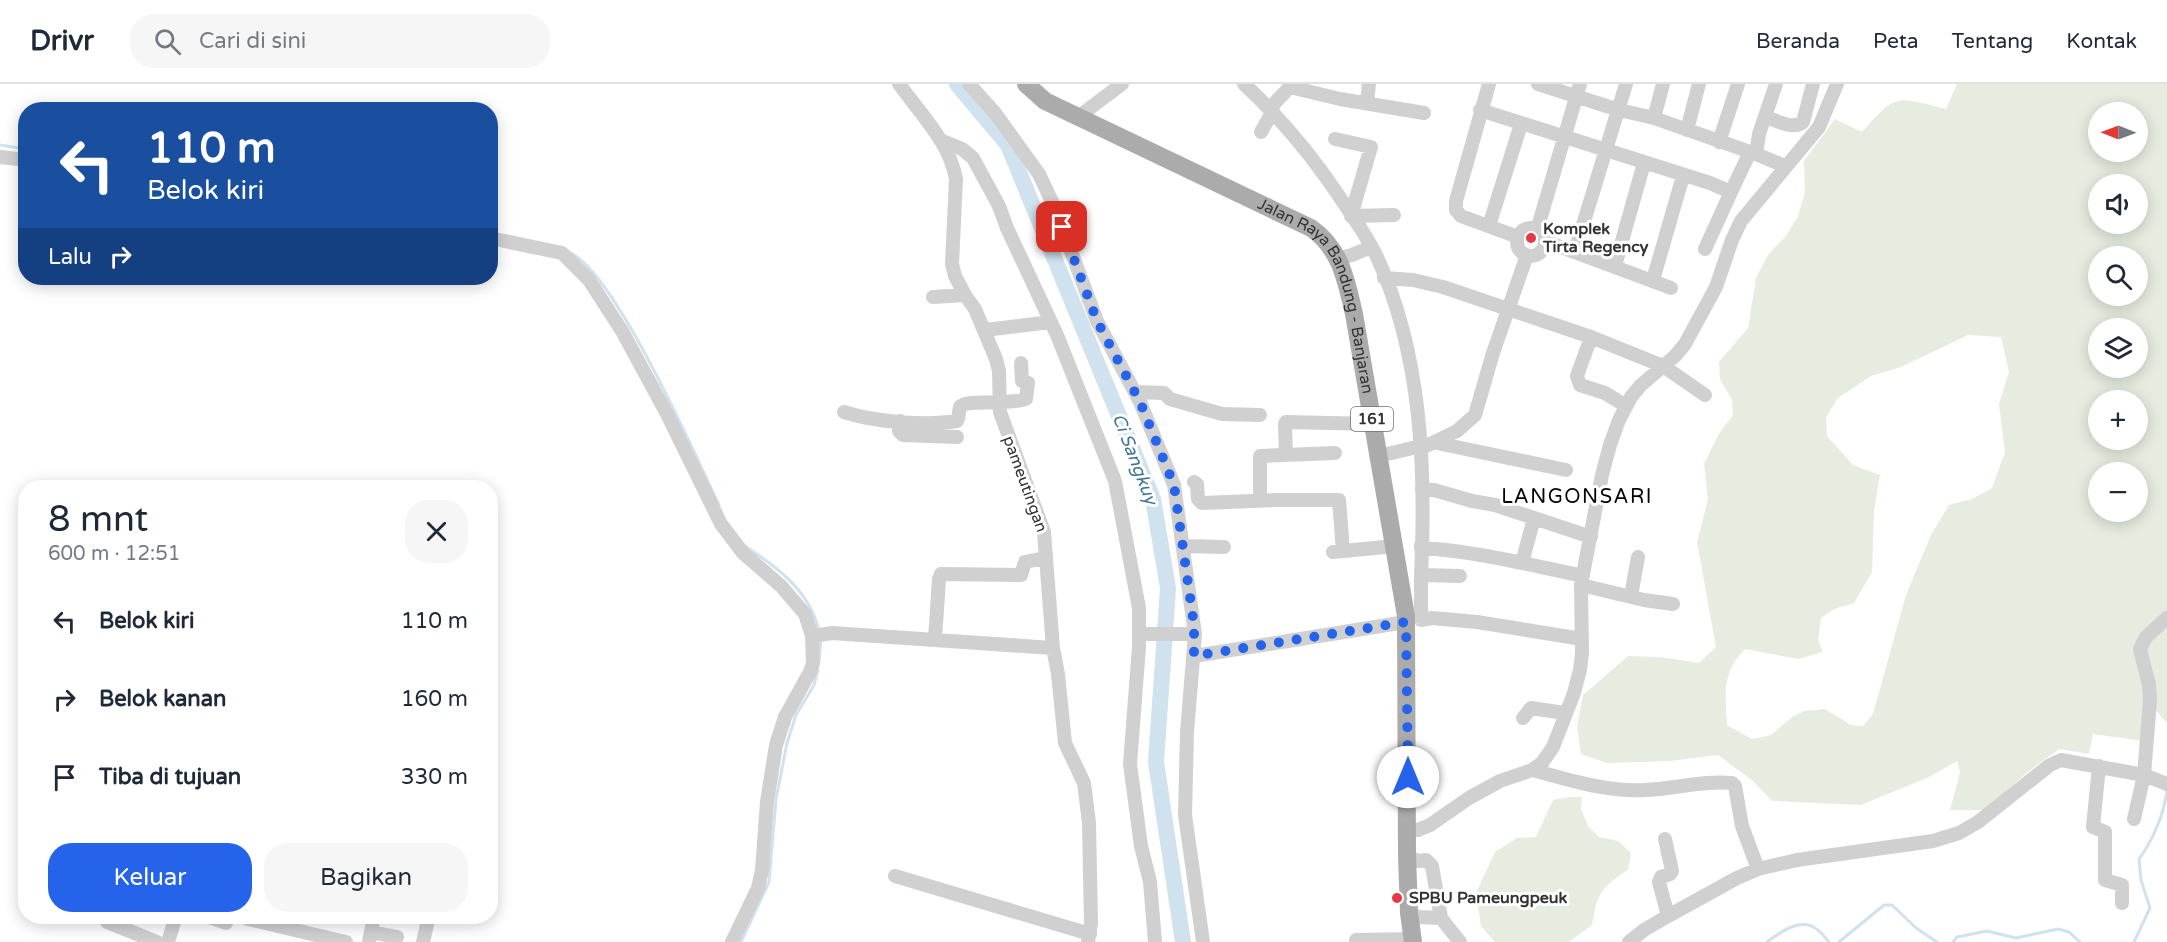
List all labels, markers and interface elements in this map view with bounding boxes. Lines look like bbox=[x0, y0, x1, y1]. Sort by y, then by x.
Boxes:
search box bbox=[130, 14, 550, 68]
text: Drivr bbox=[30, 24, 94, 58]
icon: search bbox=[151, 25, 184, 58]
text: Cari di sini bbox=[199, 28, 306, 54]
text: Beranda bbox=[1756, 29, 1840, 54]
text: Peta bbox=[1873, 29, 1919, 54]
text: Tentang bbox=[1952, 29, 2033, 54]
text: Kontak bbox=[2066, 29, 2137, 54]
north arrow bbox=[2088, 102, 2148, 162]
map controls bbox=[2088, 102, 2148, 522]
text: 110 m bbox=[147, 123, 276, 174]
icon: left bbox=[48, 126, 126, 204]
text: Belok kiri bbox=[147, 174, 264, 207]
button: sound bbox=[2088, 174, 2148, 234]
street label: Jalan Raya Bandung - Banjaran bbox=[1254, 194, 1378, 395]
pin bbox=[1036, 201, 1087, 252]
icon: arrive bbox=[1045, 210, 1078, 243]
place label: Komplek Tirta Regency bbox=[1542, 219, 1649, 257]
marker: Komplek Tirta Regency bbox=[1524, 231, 1538, 245]
icon: right bbox=[104, 240, 137, 273]
text: Lalu bbox=[48, 244, 92, 270]
button: search bbox=[2088, 246, 2148, 306]
button: layers bbox=[2088, 318, 2148, 378]
button: + bbox=[2088, 390, 2148, 450]
road number: 161 bbox=[1351, 407, 1393, 431]
water label: Ci Sangkuy bbox=[1108, 410, 1163, 510]
street label: pameutingan bbox=[998, 433, 1052, 535]
button: − bbox=[2088, 462, 2148, 522]
district label: LANGONSARI bbox=[1501, 485, 1653, 509]
text: 8 mnt bbox=[48, 498, 148, 541]
button: close bbox=[405, 500, 468, 563]
text: 600 m · 12:51 bbox=[48, 542, 180, 566]
icon: left bbox=[48, 605, 81, 638]
text: Belok kiri bbox=[99, 608, 195, 634]
text: 110 m bbox=[401, 608, 468, 634]
icon: right bbox=[48, 683, 81, 716]
text: Belok kanan bbox=[99, 686, 226, 712]
text: 160 m bbox=[401, 686, 468, 712]
position arrow bbox=[1376, 745, 1440, 809]
icon: arrive bbox=[48, 761, 81, 794]
text: Tiba di tujuan bbox=[99, 764, 241, 790]
text: 330 m bbox=[401, 764, 468, 790]
button: Keluar bbox=[48, 843, 252, 912]
button: Bagikan bbox=[264, 843, 468, 912]
place label: SPBU Pameungpeuk bbox=[1409, 888, 1568, 908]
marker: SPBU Pameungpeuk bbox=[1390, 891, 1404, 905]

